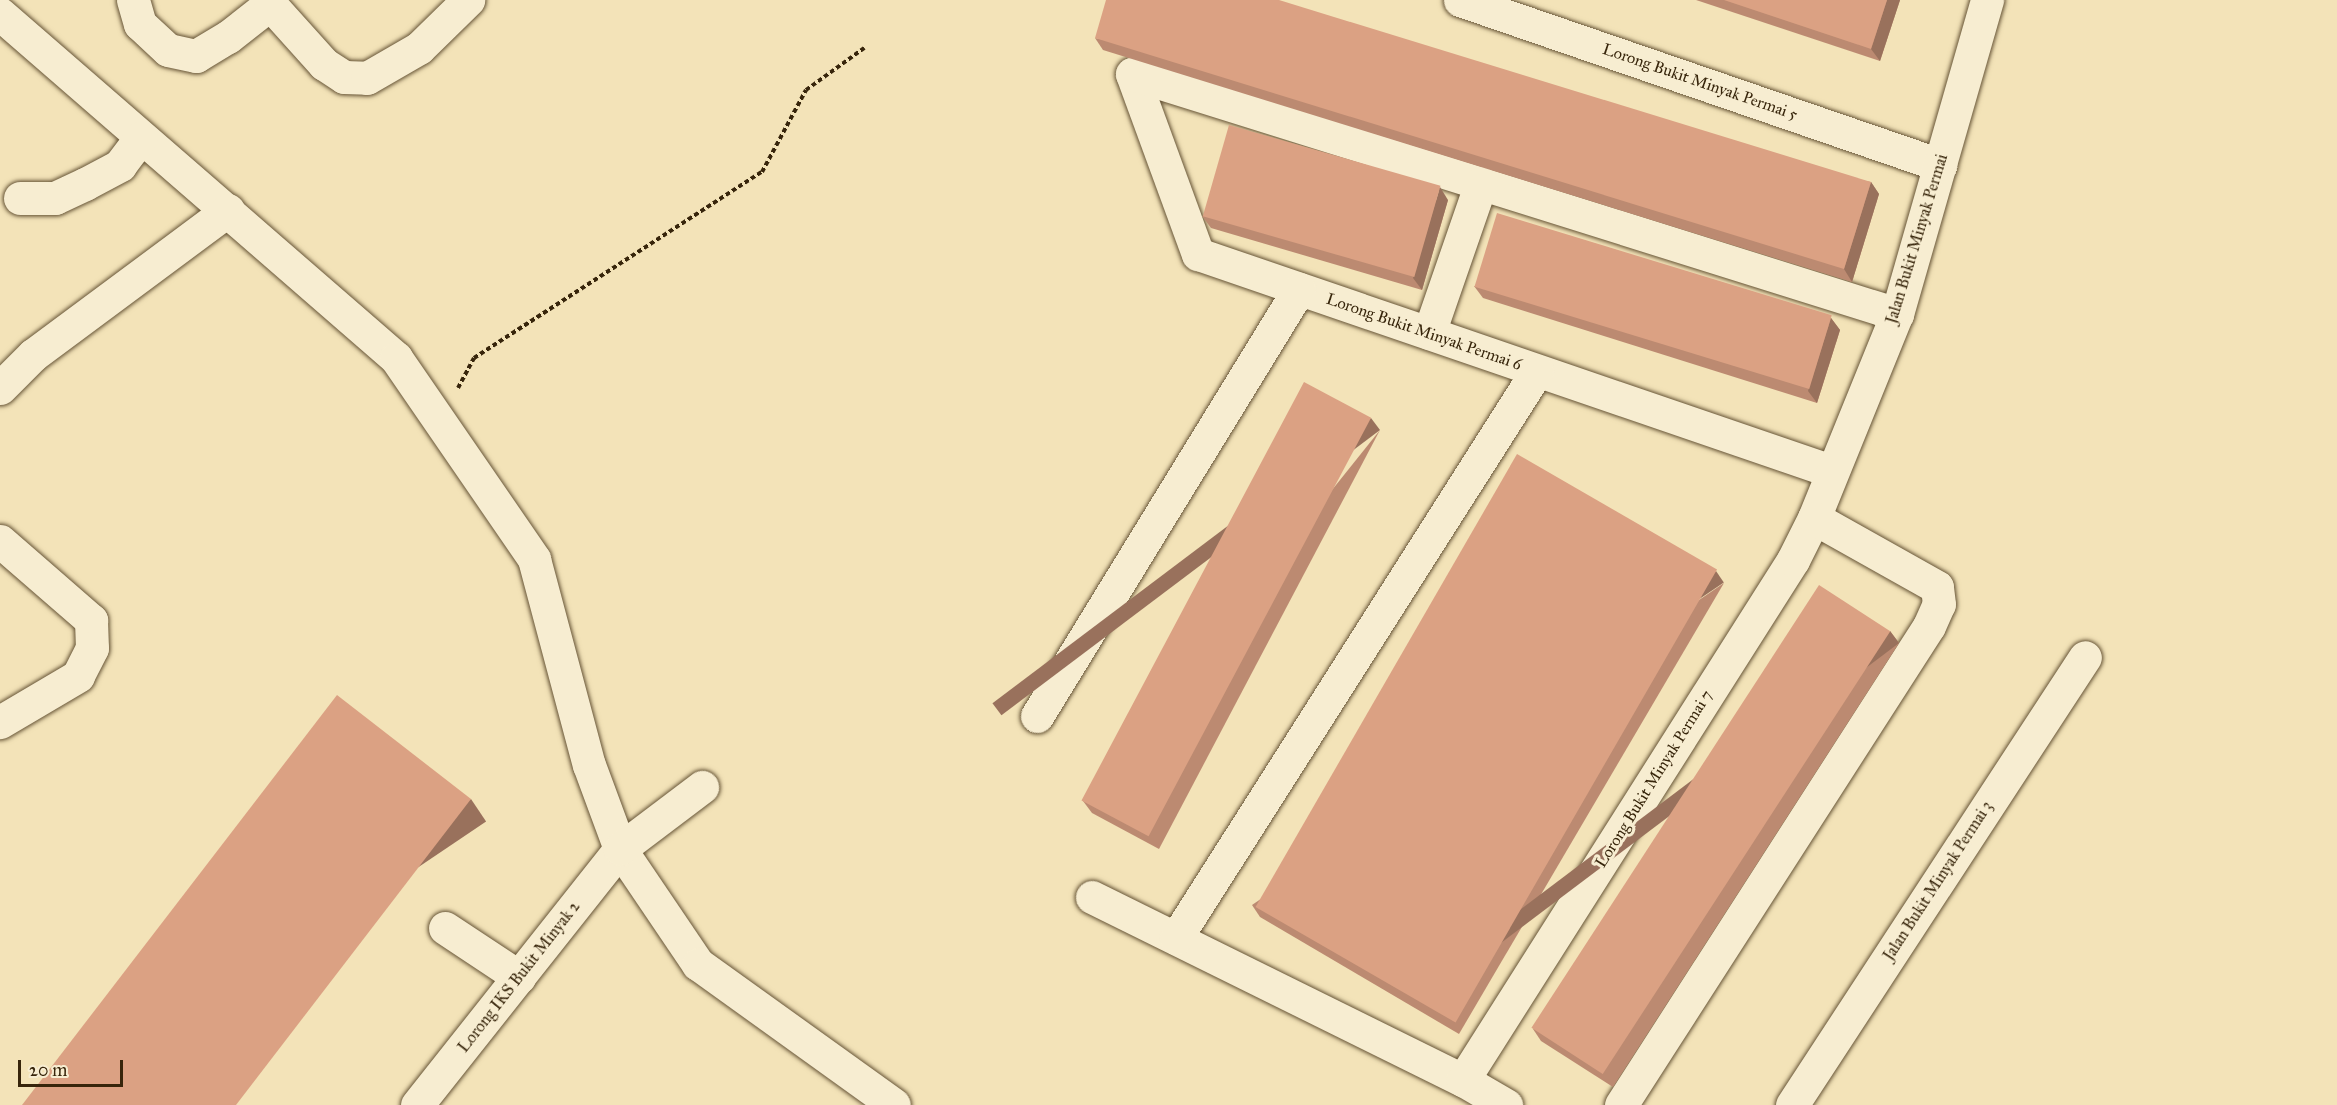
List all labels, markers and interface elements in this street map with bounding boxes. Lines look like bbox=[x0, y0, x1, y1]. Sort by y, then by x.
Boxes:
street label: Lorong Bukit Minyak Permai 5 bbox=[1600, 40, 1800, 124]
street label: Jalan Bukit Minyak Permai bbox=[1882, 152, 1952, 326]
street label: Lorong Bukit Minyak Permai 6 bbox=[1324, 289, 1524, 375]
street label: Lorong Bukit Minyak Permai 7 bbox=[1591, 687, 1717, 871]
street label: Jalan Bukit Minyak Permai 3 bbox=[1879, 798, 1997, 964]
street label: Lorong IKS Bukit Minyak 2 bbox=[454, 898, 584, 1056]
scale bar bbox=[21, 1048, 126, 1086]
text: 20 m bbox=[29, 1059, 67, 1081]

